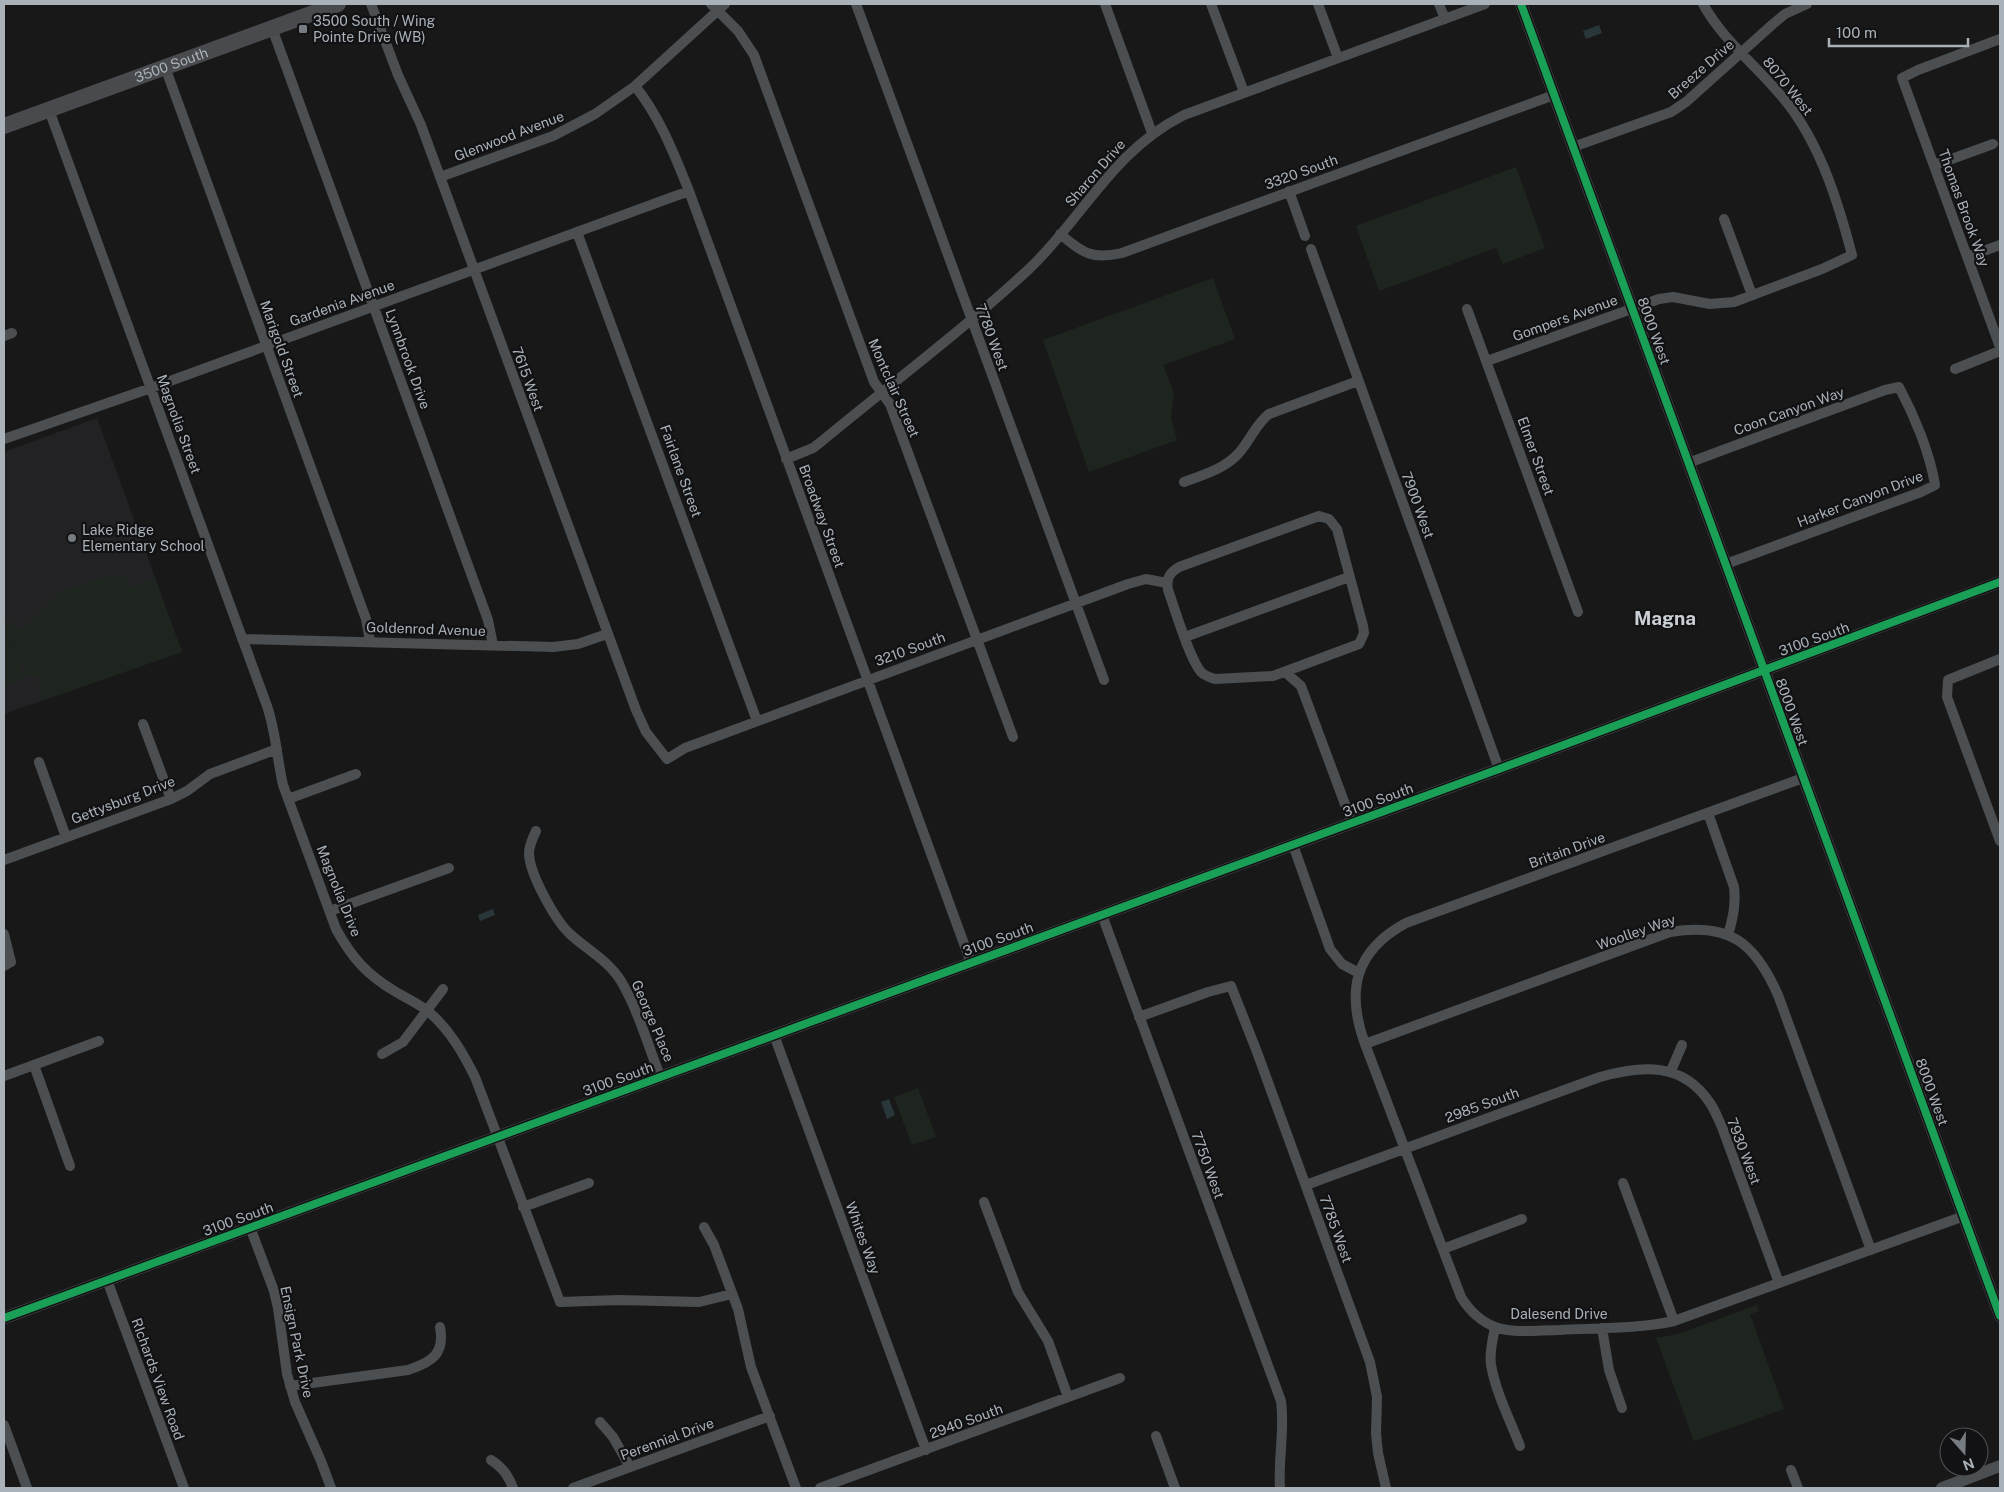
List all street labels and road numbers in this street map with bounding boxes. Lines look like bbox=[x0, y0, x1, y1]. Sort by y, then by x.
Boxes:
street label: Breeze Drive bbox=[1665, 36, 1737, 102]
street label: 3500 South bbox=[132, 44, 210, 86]
street label: 8070 West bbox=[1760, 54, 1816, 118]
street label: Glenwood Avenue bbox=[452, 108, 566, 164]
street label: Sharon Drive bbox=[1062, 136, 1128, 210]
street label: Thomas Brook Way bbox=[1935, 147, 1993, 269]
street label: 3320 South bbox=[1262, 151, 1340, 193]
street label: Gardenia Avenue bbox=[287, 277, 397, 329]
street label: Gompers Avenue bbox=[1510, 292, 1620, 344]
street label: 8000 West bbox=[1634, 295, 1674, 367]
street label: Marigold Street bbox=[257, 298, 307, 400]
street label: 7780 West bbox=[972, 301, 1012, 373]
street label: Lynnbrook Drive bbox=[382, 307, 434, 411]
street label: Montclair Street bbox=[865, 336, 923, 440]
street label: 7615 West bbox=[509, 345, 547, 413]
street label: Magnolia Street bbox=[154, 372, 204, 476]
street label: Coon Canyon Way bbox=[1732, 383, 1847, 438]
street label: Elmer Street bbox=[1514, 415, 1558, 497]
street label: Fairlane Street bbox=[657, 423, 705, 519]
street label: Broadway Street bbox=[796, 462, 848, 570]
street label: Harker Canyon Drive bbox=[1795, 468, 1925, 530]
street label: 7900 West bbox=[1399, 469, 1437, 541]
street label: Goldenrod Avenue bbox=[366, 619, 486, 639]
street label: 3100 South bbox=[1777, 619, 1851, 659]
street label: 3210 South bbox=[873, 629, 947, 669]
street label: 8000 West bbox=[1772, 676, 1812, 748]
street label: Gettysburg Drive bbox=[69, 773, 177, 827]
street label: 3100 South bbox=[1341, 780, 1415, 820]
street label: Britain Drive bbox=[1527, 829, 1607, 871]
street label: Magnolia Drive bbox=[313, 843, 365, 939]
street label: Woolley Way bbox=[1594, 911, 1678, 953]
street label: 3100 South bbox=[961, 919, 1035, 959]
street label: George Place bbox=[629, 978, 677, 1064]
street label: 8000 West bbox=[1912, 1056, 1952, 1128]
street label: 3100 South bbox=[581, 1059, 655, 1099]
street label: 2985 South bbox=[1443, 1084, 1521, 1126]
street label: 7930 West bbox=[1724, 1115, 1764, 1187]
street label: 7750 West bbox=[1188, 1129, 1228, 1201]
street label: 7785 West bbox=[1316, 1193, 1356, 1265]
street label: 3100 South bbox=[201, 1199, 275, 1239]
street label: Whites Way bbox=[843, 1200, 884, 1277]
street label: Ensign Park Drive bbox=[277, 1285, 317, 1399]
street label: Dalesend Drive bbox=[1510, 1306, 1608, 1322]
street label: RIchards View Road bbox=[128, 1316, 188, 1442]
street label: 2940 South bbox=[927, 1400, 1005, 1442]
street label: Perennial Drive bbox=[618, 1415, 716, 1463]

